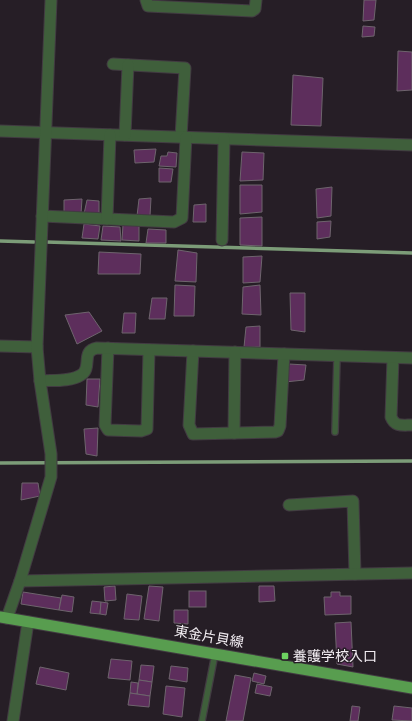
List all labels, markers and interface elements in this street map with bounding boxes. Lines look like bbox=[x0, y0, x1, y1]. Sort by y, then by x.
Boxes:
street label: 東金片貝線 bbox=[173, 623, 245, 651]
place label: 養護学校入口 bbox=[293, 648, 377, 665]
marker: 養護学校入口 bbox=[280, 651, 290, 661]

